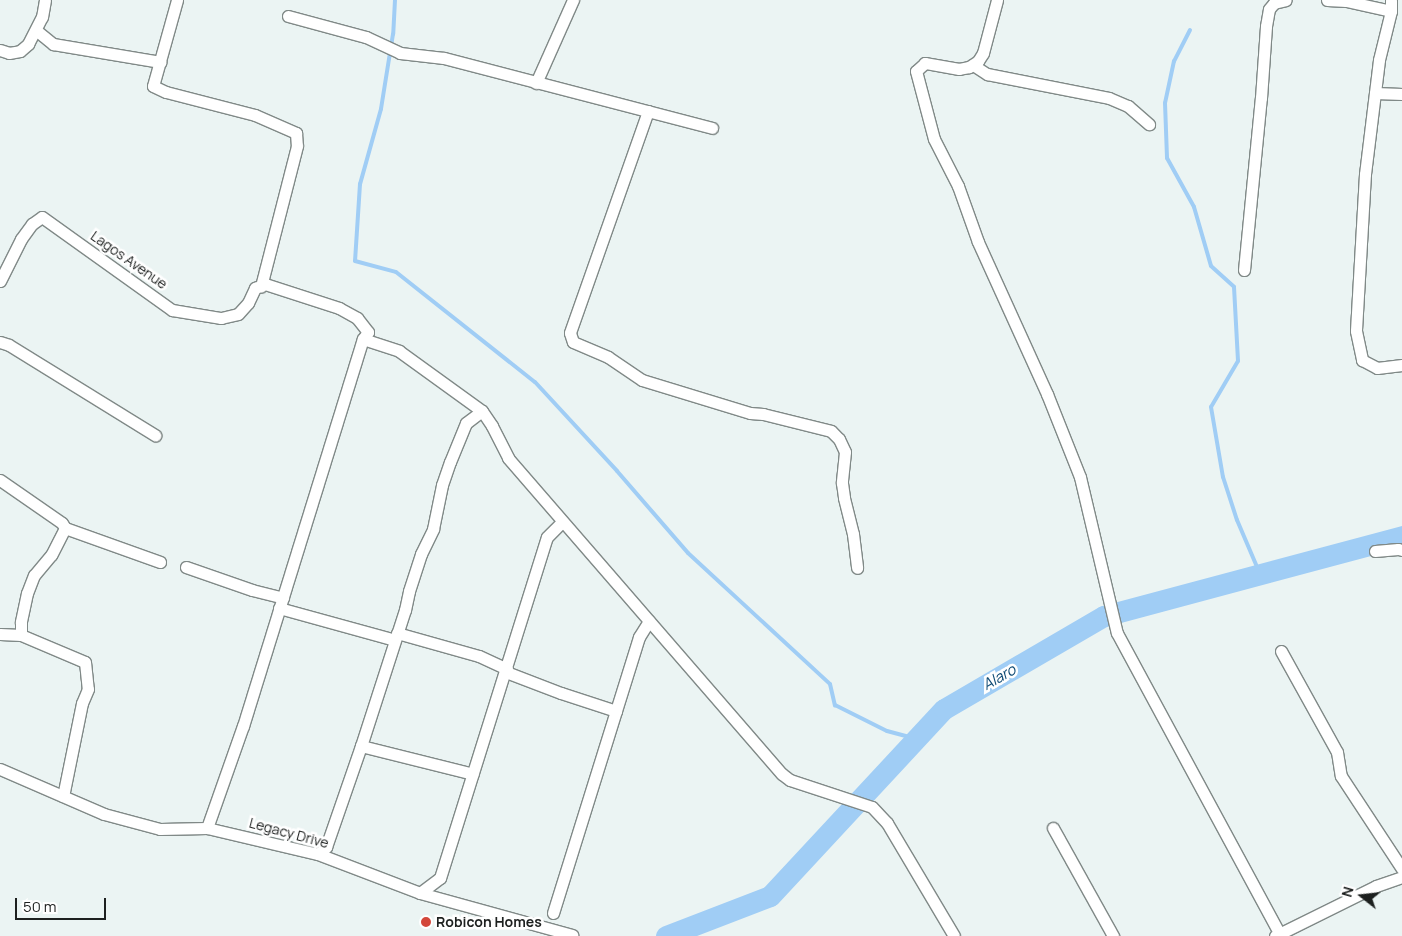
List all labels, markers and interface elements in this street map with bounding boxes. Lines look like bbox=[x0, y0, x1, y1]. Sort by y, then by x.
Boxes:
street label: Lagos Avenue bbox=[88, 227, 170, 293]
water label: Alaro bbox=[979, 660, 1019, 694]
street label: Legacy Drive bbox=[247, 814, 331, 852]
north arrow bbox=[1337, 871, 1387, 921]
text: N bbox=[1337, 884, 1358, 899]
scale bar bbox=[18, 888, 109, 920]
text: 50 m bbox=[23, 896, 57, 917]
place label: Robicon Homes bbox=[436, 914, 542, 930]
marker: Robicon Homes bbox=[420, 916, 432, 928]

